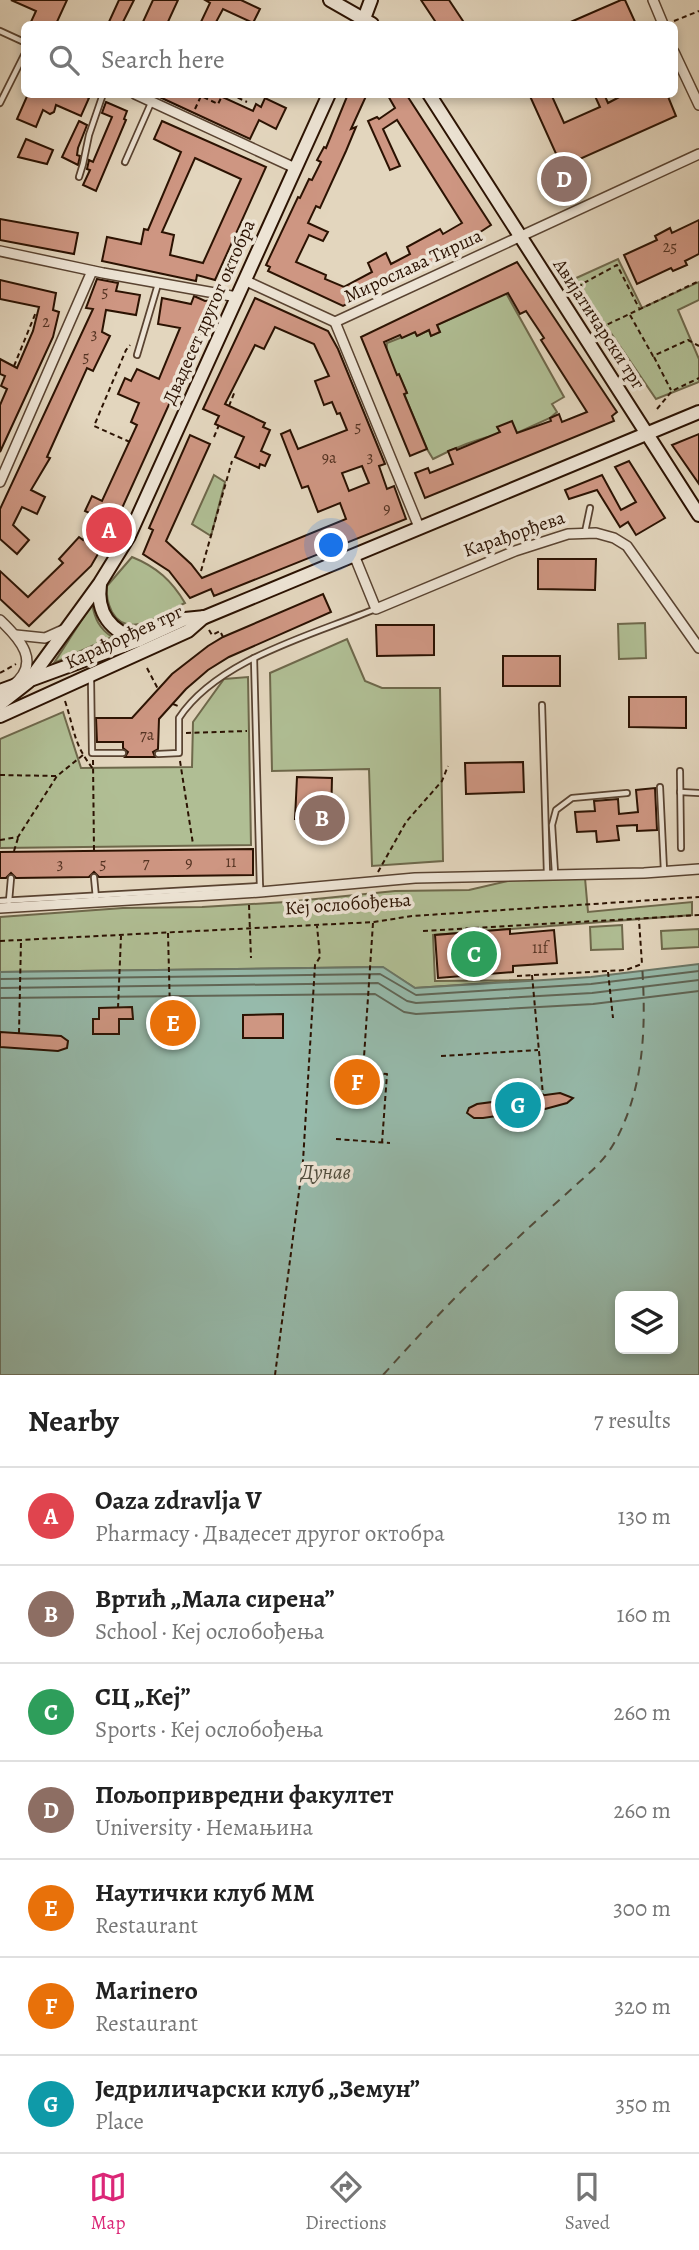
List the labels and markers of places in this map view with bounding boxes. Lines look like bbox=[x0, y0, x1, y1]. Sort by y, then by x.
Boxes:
pin: D bbox=[541, 153, 587, 205]
pin: A bbox=[86, 504, 132, 556]
pin: B bbox=[299, 792, 345, 844]
pin: C bbox=[451, 928, 497, 980]
pin: E bbox=[150, 997, 196, 1049]
pin: F bbox=[334, 1056, 380, 1108]
pin: G bbox=[495, 1079, 541, 1131]

